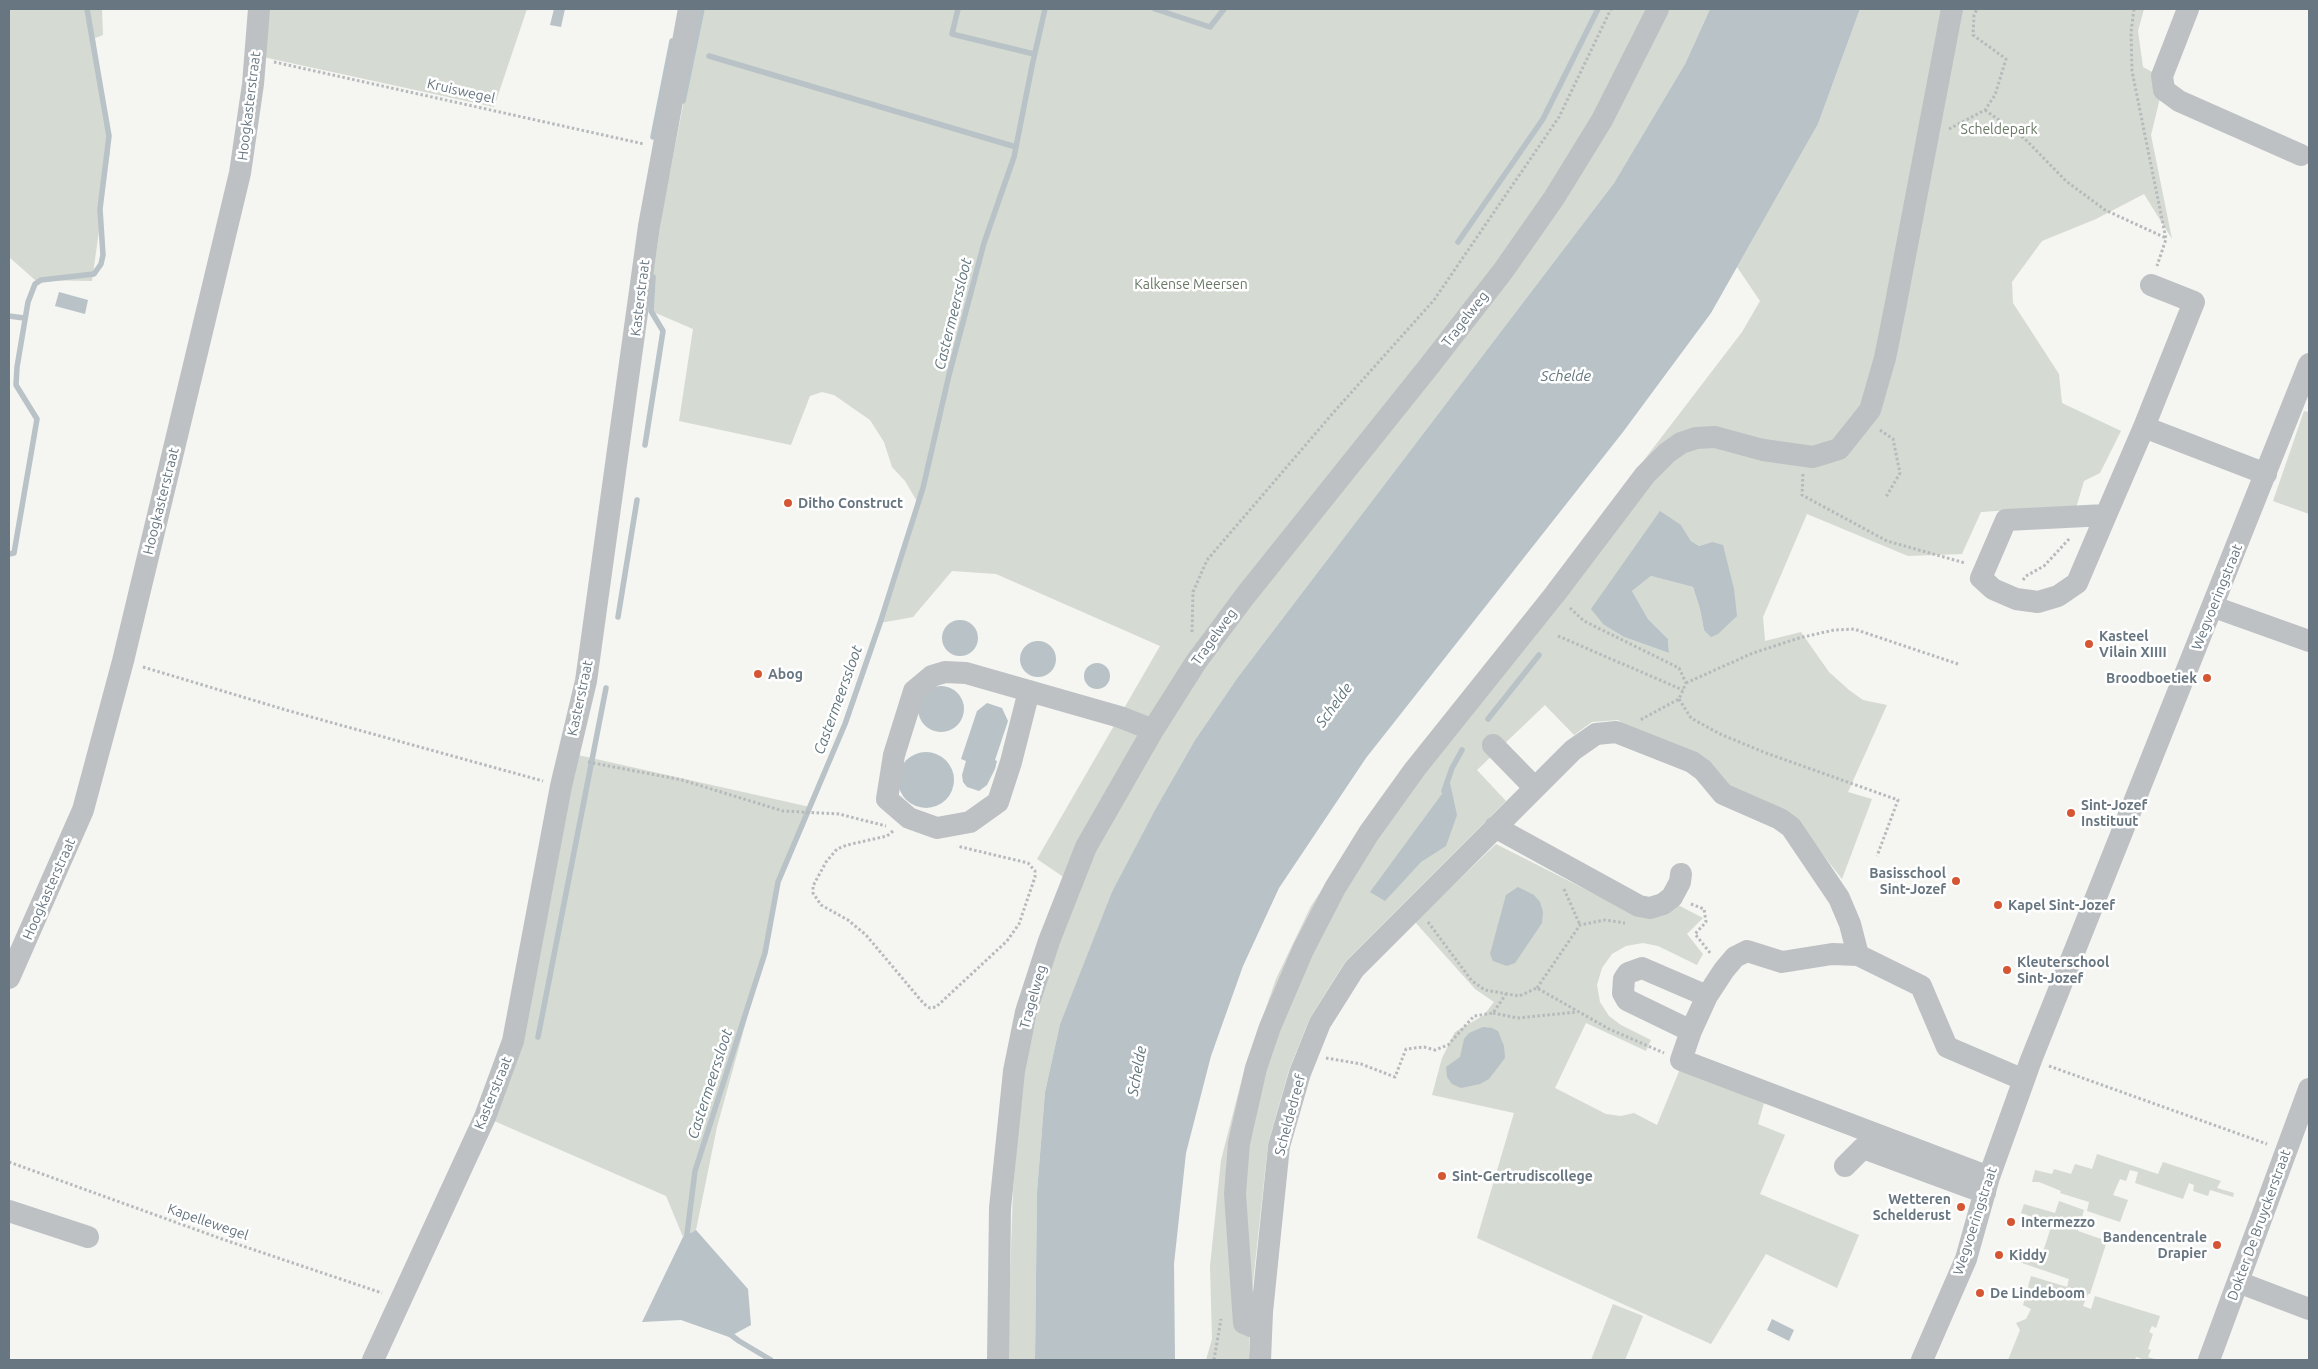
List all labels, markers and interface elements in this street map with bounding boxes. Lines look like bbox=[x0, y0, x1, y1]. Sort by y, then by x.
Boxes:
street label: Hoogkasterstraat bbox=[234, 50, 264, 162]
street label: Kruiswegel bbox=[425, 75, 497, 107]
park label: Scheldepark bbox=[1961, 121, 2037, 137]
water label: Castermeerssloot bbox=[930, 256, 976, 372]
street label: Kasterstraat bbox=[627, 259, 653, 337]
park label: Kalkense Meersen bbox=[1134, 276, 1248, 292]
street label: Tragelweg bbox=[1438, 288, 1492, 350]
water label: Schelde bbox=[1541, 367, 1591, 385]
street label: Hoogkasterstraat bbox=[140, 446, 182, 556]
place label: Ditho Construct bbox=[798, 495, 903, 511]
marker: Ditho Construct bbox=[782, 497, 794, 509]
street label: Wegvoeringstraat bbox=[2188, 542, 2246, 652]
street label: Tragelweg bbox=[1188, 605, 1240, 669]
place label: Kasteel Vilain XIIII bbox=[2099, 628, 2167, 660]
marker: Kasteel Vilain XIIII bbox=[2083, 638, 2095, 650]
water label: Castermeerssloot bbox=[810, 643, 866, 757]
street label: Kasterstraat bbox=[564, 659, 596, 737]
place label: Abog bbox=[768, 666, 803, 682]
marker: Abog bbox=[752, 668, 764, 680]
place label: Broodboetiek bbox=[2106, 670, 2197, 686]
marker: Broodboetiek bbox=[2201, 672, 2213, 684]
water label: Schelde bbox=[1312, 679, 1356, 731]
place label: Sint-Jozef Instituut bbox=[2081, 797, 2147, 830]
marker: Sint-Jozef Instituut bbox=[2065, 807, 2077, 819]
street label: Hoogkasterstraat bbox=[19, 835, 79, 943]
place label: Basisschool Sint-Jozef bbox=[1869, 865, 1946, 898]
marker: Basisschool Sint-Jozef bbox=[1950, 875, 1962, 887]
place label: Kapel Sint-Jozef bbox=[2008, 897, 2115, 913]
marker: Kapel Sint-Jozef bbox=[1992, 899, 2004, 911]
place label: Kleuterschool Sint-Jozef bbox=[2017, 954, 2109, 986]
street label: Tragelweg bbox=[1016, 963, 1050, 1031]
marker: Kleuterschool Sint-Jozef bbox=[2001, 964, 2013, 976]
water label: Castermeerssloot bbox=[684, 1027, 736, 1141]
water label: Schelde bbox=[1124, 1045, 1150, 1097]
street label: Kasterstraat bbox=[471, 1054, 515, 1132]
street label: Scheldedreef bbox=[1271, 1073, 1309, 1157]
street label: Dokter De Bruyckerstraat bbox=[2224, 1147, 2294, 1303]
street label: Wegvoeringstraat bbox=[1950, 1165, 2000, 1277]
place label: Sint-Gertrudiscollege bbox=[1452, 1168, 1593, 1184]
marker: Sint-Gertrudiscollege bbox=[1436, 1170, 1448, 1182]
place label: Wetteren Schelderust bbox=[1873, 1191, 1951, 1224]
street label: Kapellewegel bbox=[165, 1200, 251, 1244]
marker: Wetteren Schelderust bbox=[1955, 1201, 1967, 1213]
place label: Intermezzo bbox=[2021, 1214, 2095, 1230]
marker: Intermezzo bbox=[2005, 1216, 2017, 1228]
place label: Bandencentrale Drapier bbox=[2103, 1229, 2207, 1262]
marker: Bandencentrale Drapier bbox=[2211, 1239, 2223, 1251]
place label: Kiddy bbox=[2009, 1247, 2047, 1263]
marker: Kiddy bbox=[1993, 1249, 2005, 1261]
place label: De Lindeboom bbox=[1990, 1285, 2085, 1301]
marker: De Lindeboom bbox=[1974, 1287, 1986, 1299]

